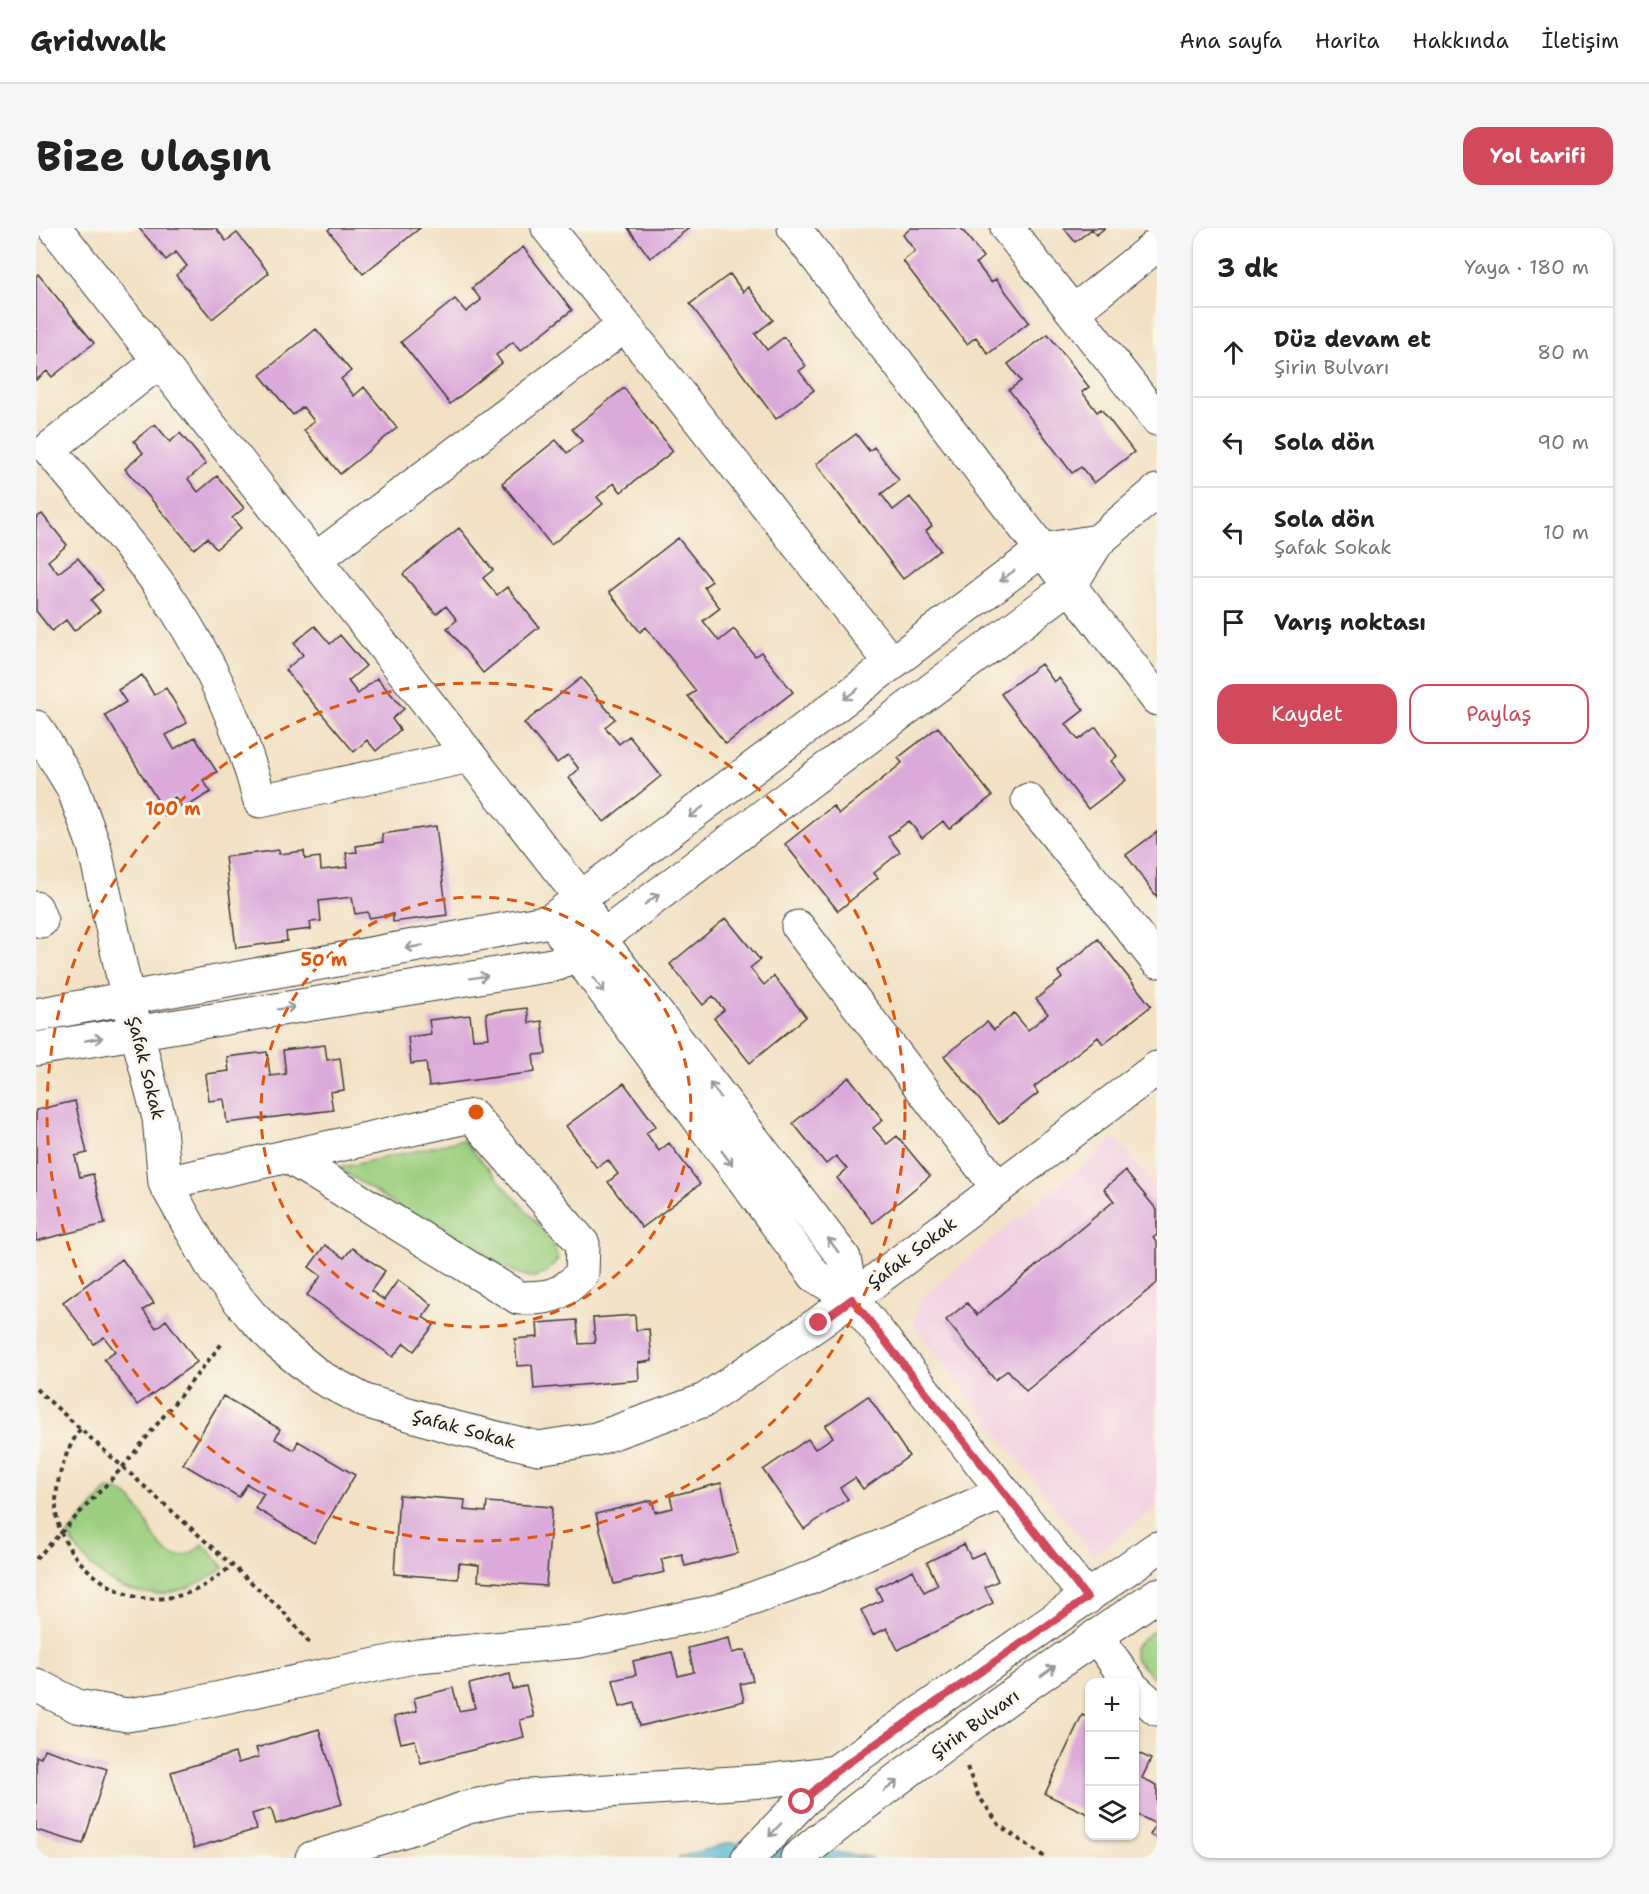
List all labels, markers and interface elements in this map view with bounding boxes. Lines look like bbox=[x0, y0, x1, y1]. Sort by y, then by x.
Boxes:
text: Gridwalk bbox=[30, 22, 167, 60]
text: Ana sayfa bbox=[1180, 27, 1282, 55]
text: Harita bbox=[1315, 27, 1380, 55]
text: Hakkında bbox=[1413, 27, 1509, 55]
text: İletişim bbox=[1542, 27, 1619, 55]
button: Yol tarifi bbox=[1463, 127, 1613, 185]
text: Bize ulaşın bbox=[36, 128, 271, 184]
text: 3 dk bbox=[1217, 250, 1279, 285]
text: Yaya · 180 m bbox=[1464, 254, 1589, 280]
text: Düz devam et bbox=[1274, 325, 1431, 354]
icon: ahead bbox=[1217, 336, 1250, 369]
text: 80 m bbox=[1537, 339, 1589, 365]
text: Şirin Bulvarı bbox=[1274, 354, 1390, 380]
icon: left bbox=[1217, 426, 1250, 459]
text: Sola dön bbox=[1274, 428, 1375, 457]
text: 90 m bbox=[1537, 429, 1589, 455]
text: Sola dön bbox=[1274, 505, 1375, 534]
icon: left bbox=[1217, 516, 1250, 549]
text: 10 m bbox=[1543, 519, 1589, 545]
text: Şafak Sokak bbox=[1274, 534, 1392, 560]
one-way arrow bbox=[999, 570, 1015, 583]
icon: arrive bbox=[1217, 606, 1250, 639]
text: Varış noktası bbox=[1274, 608, 1426, 637]
button: Kaydet bbox=[1217, 684, 1397, 744]
button: Paylaş bbox=[1409, 684, 1589, 744]
one-way arrow bbox=[844, 688, 860, 700]
text: 100 m bbox=[145, 797, 201, 821]
one-way arrow bbox=[689, 806, 705, 818]
one-way arrow bbox=[644, 893, 660, 905]
one-way arrow bbox=[405, 942, 424, 953]
text: 50 m bbox=[301, 948, 348, 972]
one-way arrow bbox=[468, 971, 488, 982]
one-way arrow bbox=[593, 976, 605, 992]
one-way arrow bbox=[276, 1002, 296, 1013]
street label: Şafak Sokak bbox=[122, 1014, 170, 1122]
one-way arrow bbox=[83, 1033, 103, 1044]
one-way arrow bbox=[709, 1082, 721, 1098]
centre of rings bbox=[466, 1102, 486, 1122]
one-way arrow bbox=[721, 1150, 734, 1166]
street label: Şafak Sokak bbox=[862, 1212, 962, 1294]
one-way arrow bbox=[827, 1237, 840, 1253]
route end bbox=[805, 1309, 831, 1335]
street label: Şafak Sokak bbox=[410, 1404, 518, 1454]
one-way arrow bbox=[1040, 1665, 1056, 1677]
map controls bbox=[1085, 1678, 1139, 1840]
button: + bbox=[1085, 1678, 1139, 1732]
street label: Şirin Bulvarı bbox=[926, 1684, 1024, 1764]
button: − bbox=[1085, 1732, 1139, 1786]
one-way arrow bbox=[882, 1780, 898, 1792]
button: layers bbox=[1085, 1786, 1139, 1840]
route start bbox=[788, 1788, 814, 1814]
one-way arrow bbox=[768, 1822, 782, 1837]

